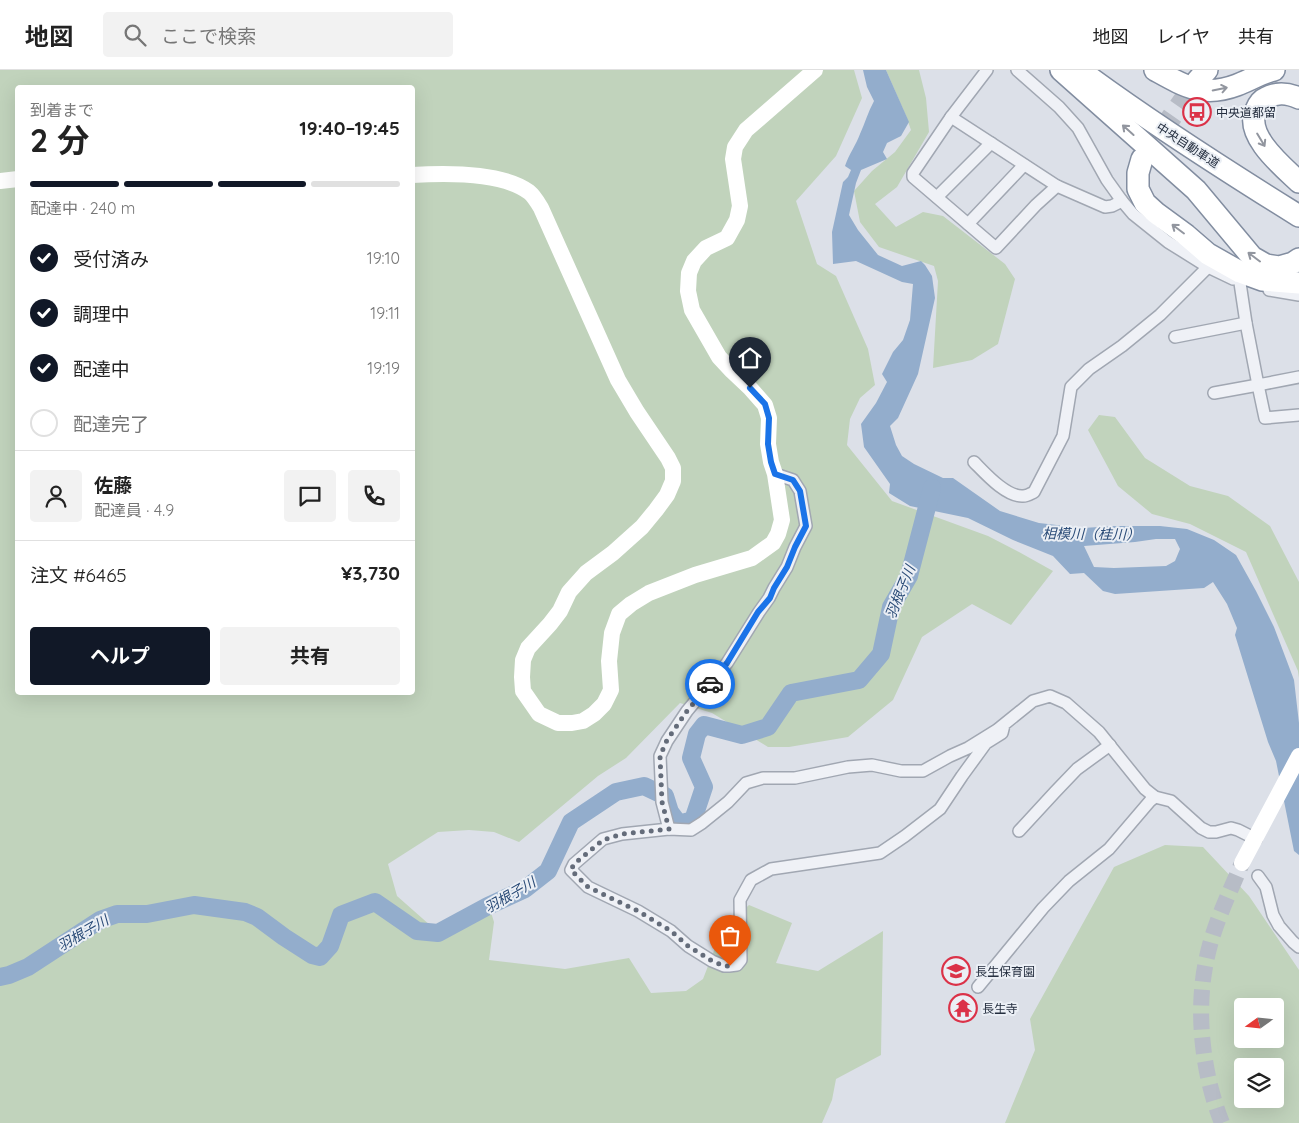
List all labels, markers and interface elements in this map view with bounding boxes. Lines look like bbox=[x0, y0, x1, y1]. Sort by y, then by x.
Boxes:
search box bbox=[103, 12, 453, 57]
text: 地図 bbox=[25, 21, 73, 51]
icon: search bbox=[121, 21, 149, 49]
text: ここで検索 bbox=[161, 24, 256, 48]
text: 地図 bbox=[1093, 25, 1129, 48]
text: レイヤ bbox=[1157, 25, 1210, 48]
text: 共有 bbox=[1238, 25, 1274, 48]
one-way arrow bbox=[1211, 84, 1227, 93]
bus stop icon: 中央道都留 bbox=[1182, 97, 1212, 127]
text: 到着まで bbox=[30, 100, 94, 120]
place label: 中央道都留 bbox=[1216, 105, 1276, 120]
text: 19:40–19:45 bbox=[299, 116, 400, 140]
street label: 中央自動車道 bbox=[1154, 119, 1222, 171]
text: 2 分 bbox=[30, 120, 89, 160]
one-way arrow bbox=[1122, 124, 1135, 136]
one-way arrow bbox=[1257, 133, 1267, 147]
text: 配達中 · 240 m bbox=[30, 198, 135, 218]
one-way arrow bbox=[1172, 224, 1185, 235]
icon: check bbox=[30, 244, 58, 272]
text: 受付済み bbox=[73, 247, 149, 271]
text: 19:10 bbox=[367, 248, 400, 268]
one-way arrow bbox=[1248, 252, 1261, 263]
icon: check bbox=[30, 299, 58, 327]
text: 調理中 bbox=[73, 302, 130, 326]
text: 19:11 bbox=[370, 303, 400, 323]
pin bbox=[729, 337, 771, 388]
icon: home bbox=[736, 344, 764, 372]
icon: check bbox=[30, 354, 58, 382]
text: 配達中 bbox=[73, 357, 130, 381]
text: 19:19 bbox=[367, 358, 400, 378]
text: 配達完了 bbox=[73, 412, 149, 436]
button: person bbox=[30, 470, 82, 522]
button: chat bbox=[284, 470, 336, 522]
button: phone bbox=[348, 470, 400, 522]
text: 佐藤 bbox=[94, 473, 132, 497]
text: 配達員 · 4.9 bbox=[94, 500, 174, 520]
water label: 相模川（桂川） bbox=[1042, 524, 1140, 544]
text: ¥3,730 bbox=[341, 561, 400, 585]
water label: 羽根子川 bbox=[881, 561, 920, 621]
text: 注文 #6465 bbox=[30, 563, 127, 587]
button: ヘルプ bbox=[30, 627, 210, 685]
button: 共有 bbox=[220, 627, 400, 685]
courier bbox=[685, 659, 735, 709]
icon: car bbox=[696, 670, 724, 698]
water label: 羽根子川 bbox=[481, 872, 540, 917]
water label: 羽根子川 bbox=[54, 910, 113, 955]
pin bbox=[709, 915, 751, 966]
icon: bag bbox=[716, 922, 744, 950]
school or university icon: 長生保育園 bbox=[941, 956, 971, 986]
place label: 長生保育園 bbox=[975, 964, 1035, 979]
temple icon: 長生寺 bbox=[948, 993, 978, 1023]
north arrow bbox=[1234, 998, 1284, 1048]
map controls bbox=[1234, 998, 1284, 1108]
place label: 長生寺 bbox=[982, 1001, 1018, 1016]
button: layers bbox=[1234, 1058, 1284, 1108]

